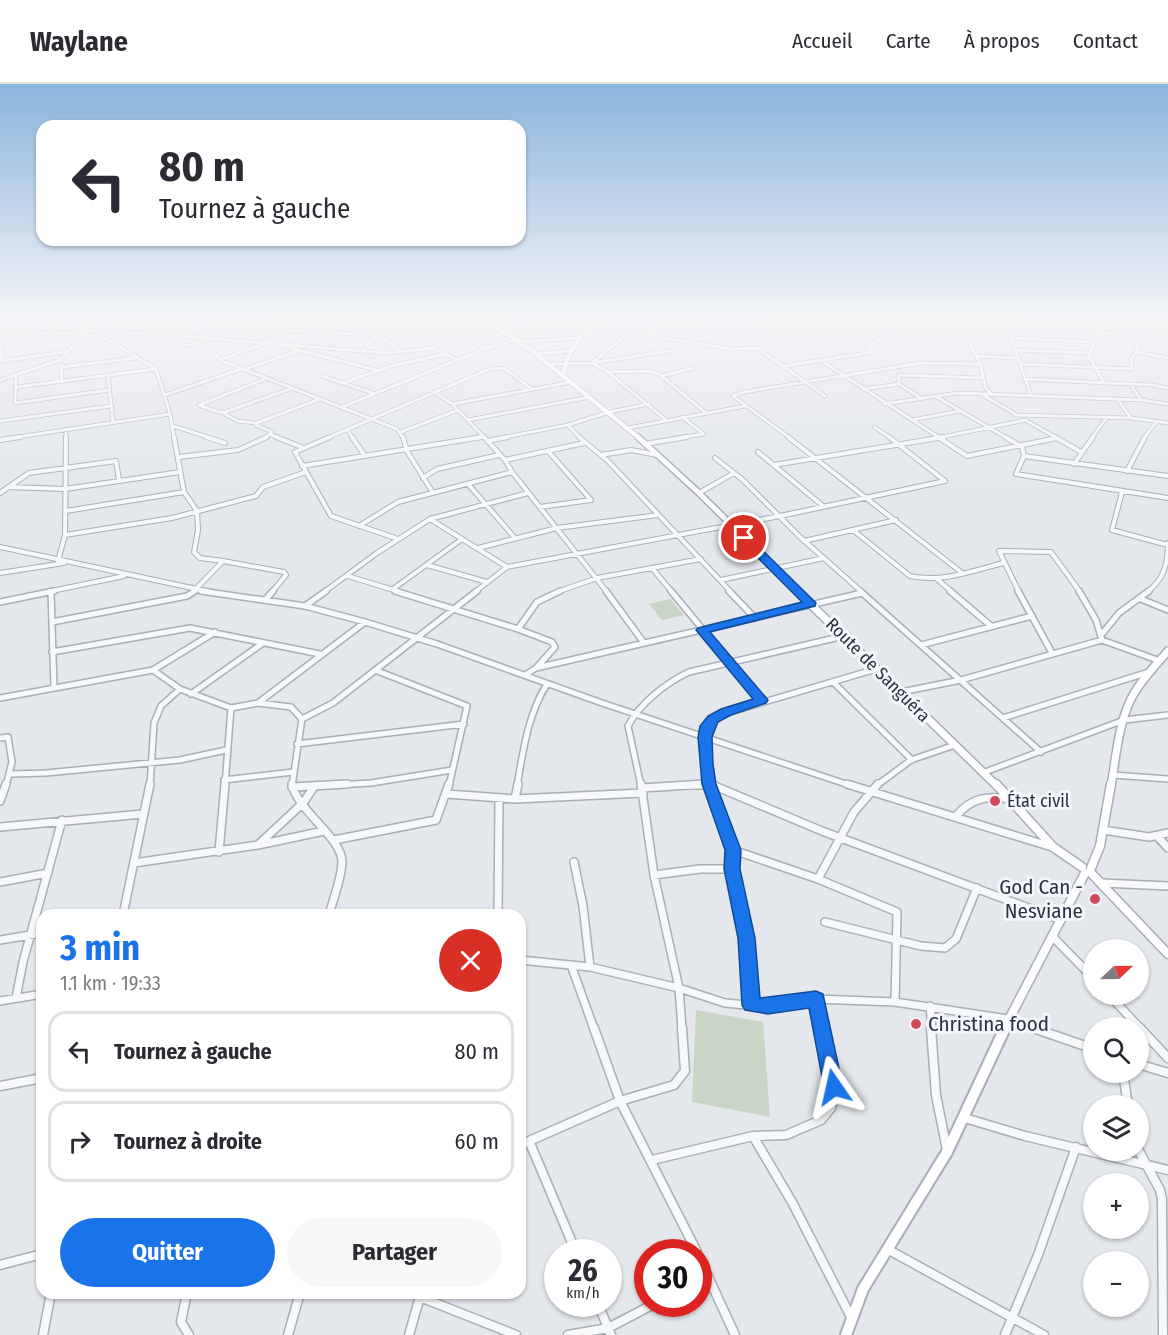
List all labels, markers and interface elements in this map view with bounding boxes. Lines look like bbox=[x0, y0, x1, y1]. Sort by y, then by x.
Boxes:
text: Waylane bbox=[30, 25, 128, 58]
text: Accueil bbox=[792, 28, 853, 54]
text: Carte bbox=[886, 28, 931, 54]
text: À propos bbox=[964, 28, 1040, 54]
text: Contact bbox=[1073, 28, 1138, 54]
text: 80 m bbox=[159, 142, 245, 192]
icon: left bbox=[60, 144, 138, 222]
text: Tournez à gauche bbox=[159, 193, 350, 225]
pin bbox=[718, 512, 769, 563]
icon: arrive bbox=[727, 521, 760, 554]
street label: Route de Sanguéra bbox=[821, 613, 935, 727]
place label: État civil bbox=[1007, 789, 1070, 812]
marker: État civil bbox=[988, 794, 1002, 808]
place label: God Can - Nesviane bbox=[999, 874, 1083, 924]
marker: God Can - Nesviane bbox=[1088, 892, 1102, 906]
text: 3 min bbox=[60, 926, 140, 970]
button: close bbox=[439, 929, 502, 992]
north arrow bbox=[1083, 939, 1149, 1005]
map controls bbox=[1083, 939, 1149, 1317]
text: 1.1 km · 19:33 bbox=[60, 971, 161, 995]
place label: Christina food bbox=[928, 1011, 1049, 1037]
marker: Christina food bbox=[909, 1017, 923, 1031]
button: search bbox=[1083, 1017, 1149, 1083]
icon: left bbox=[63, 1035, 96, 1068]
text: Tournez à gauche bbox=[114, 1038, 272, 1065]
text: 80 m bbox=[454, 1038, 499, 1065]
position arrow bbox=[802, 1055, 866, 1119]
button: layers bbox=[1083, 1095, 1149, 1161]
icon: right bbox=[63, 1125, 96, 1158]
text: Tournez à droite bbox=[114, 1128, 262, 1155]
text: 60 m bbox=[455, 1128, 499, 1155]
button: + bbox=[1083, 1173, 1149, 1239]
button: Quitter bbox=[60, 1218, 275, 1287]
button: Partager bbox=[287, 1218, 502, 1287]
speed limit sign: 30 bbox=[634, 1239, 712, 1317]
button: − bbox=[1083, 1251, 1149, 1317]
text: 26 bbox=[568, 1253, 598, 1289]
text: km/h bbox=[566, 1284, 600, 1302]

